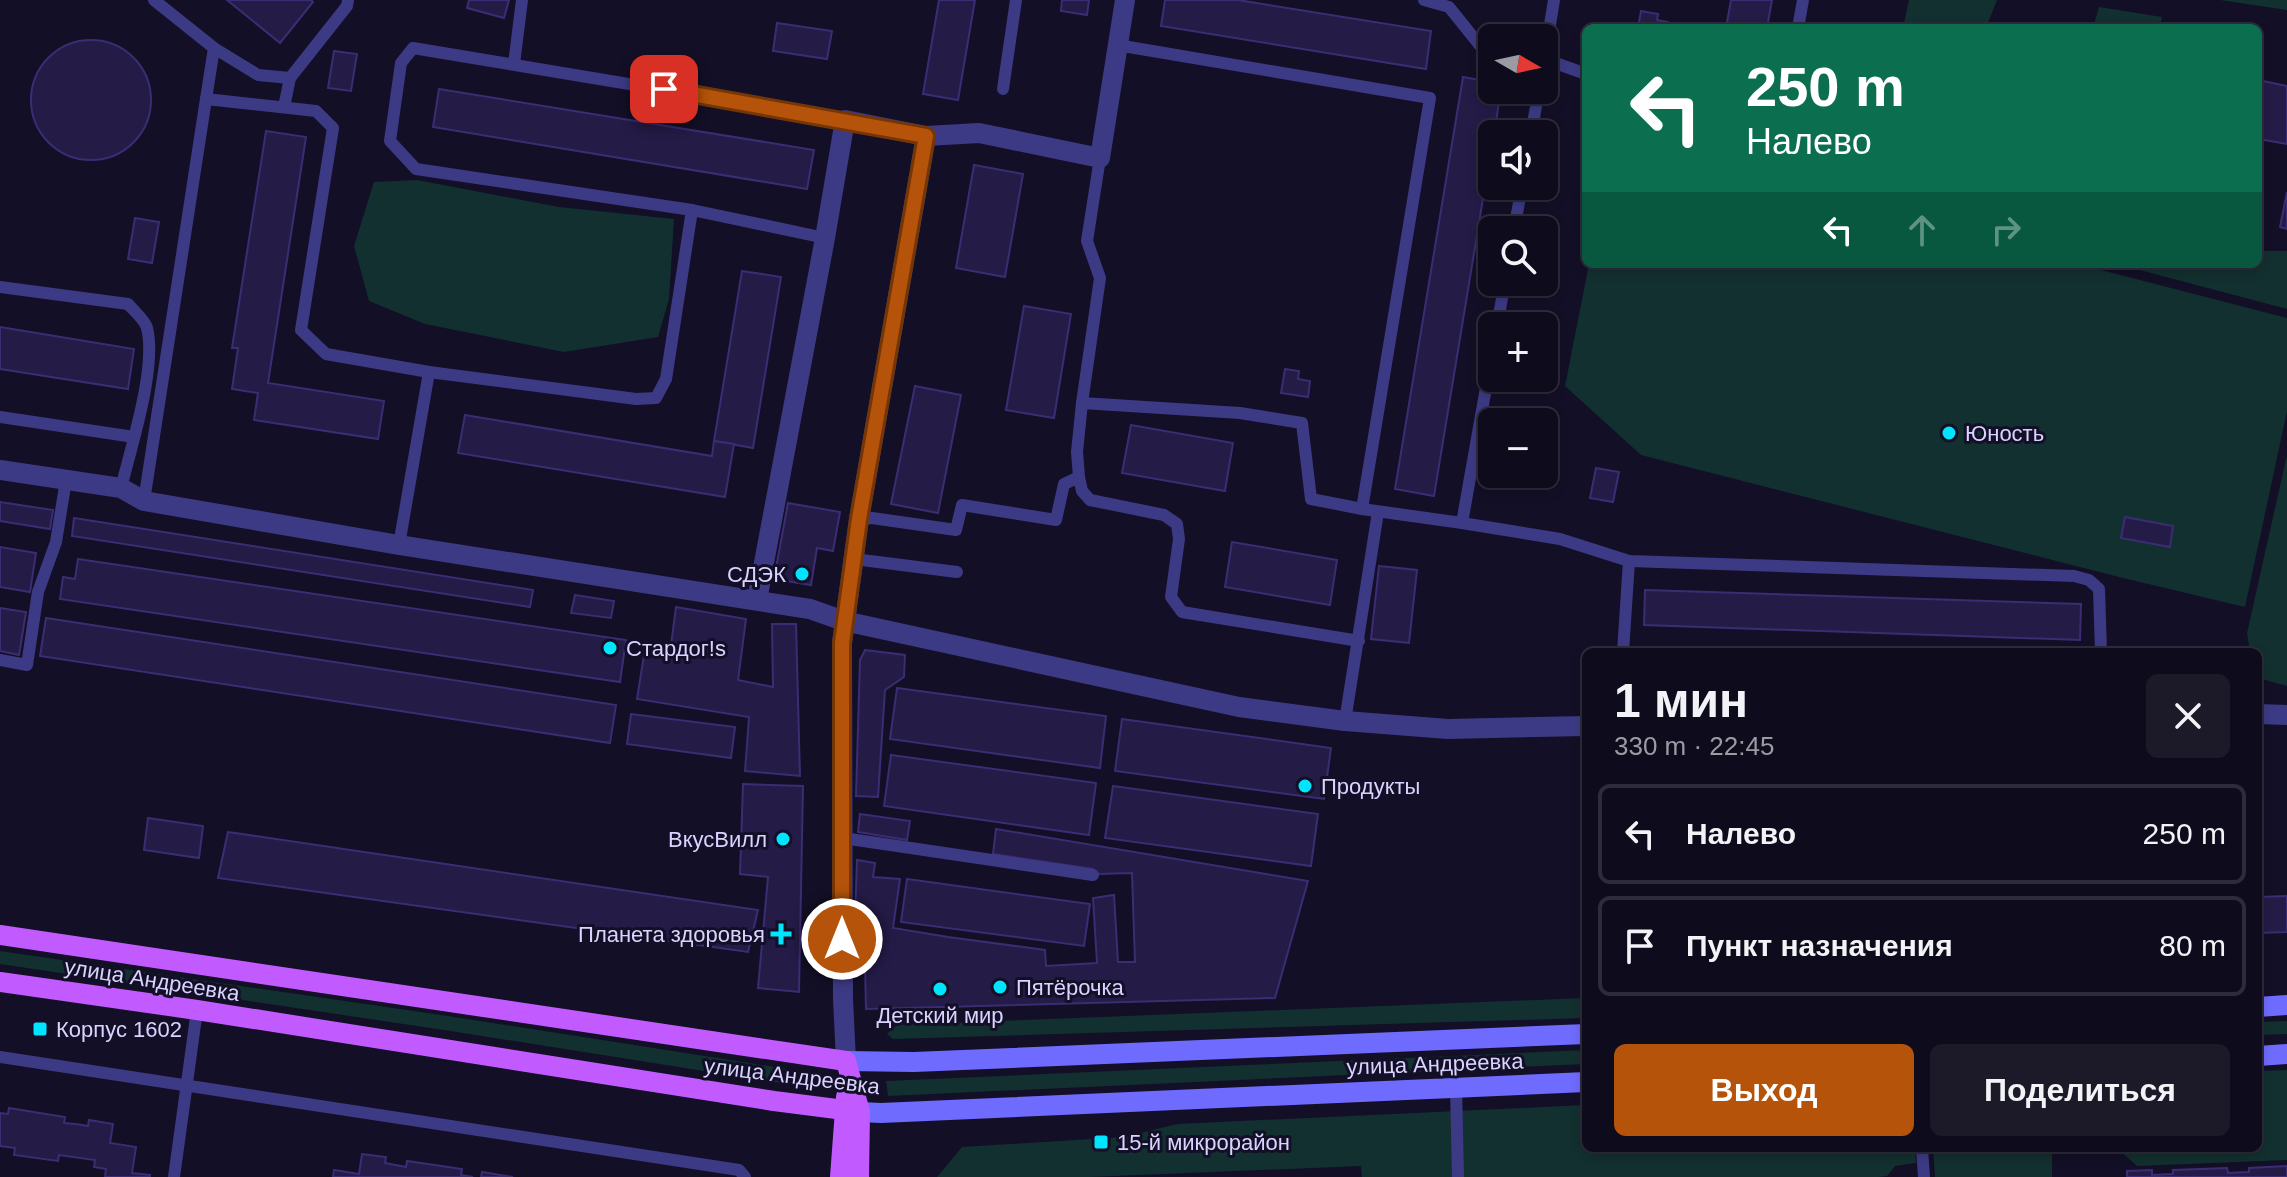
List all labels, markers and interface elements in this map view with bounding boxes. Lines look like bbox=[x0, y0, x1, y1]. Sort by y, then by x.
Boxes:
north arrow bbox=[1478, 24, 1558, 104]
map controls bbox=[1478, 24, 1558, 488]
pin bbox=[630, 55, 698, 123]
text: 250 m bbox=[1746, 55, 1905, 118]
icon: left bbox=[1614, 56, 1718, 160]
icon: arrive bbox=[642, 67, 686, 111]
button: sound bbox=[1478, 120, 1558, 200]
text: Налево bbox=[1746, 121, 1872, 162]
icon: left bbox=[1816, 208, 1860, 252]
icon: ahead bbox=[1900, 208, 1944, 252]
icon: right bbox=[1984, 208, 2028, 252]
button: search bbox=[1478, 216, 1558, 296]
button: + bbox=[1478, 312, 1558, 392]
button: − bbox=[1478, 408, 1558, 488]
place label: Юность bbox=[1965, 421, 2044, 446]
marker: Юность bbox=[1940, 424, 1958, 442]
place label: СДЭК bbox=[727, 562, 786, 587]
marker: СДЭК bbox=[793, 565, 811, 583]
place label: Стардог!s bbox=[626, 636, 726, 661]
marker: Стардог!s bbox=[601, 639, 619, 657]
text: 1 мин bbox=[1614, 674, 1748, 727]
button: close bbox=[2146, 674, 2230, 758]
text: 330 m · 22:45 bbox=[1614, 731, 1774, 761]
place label: Продукты bbox=[1321, 774, 1420, 799]
marker: Продукты bbox=[1296, 777, 1314, 795]
icon: left bbox=[1618, 812, 1662, 856]
text: Налево bbox=[1686, 817, 1796, 850]
text: 250 m bbox=[2143, 817, 2226, 850]
place label: ВкусВилл bbox=[668, 827, 767, 852]
marker: ВкусВилл bbox=[774, 830, 792, 848]
position arrow bbox=[800, 897, 884, 981]
place label: Планета здоровья bbox=[578, 922, 765, 947]
icon: arrive bbox=[1618, 924, 1662, 968]
marker: Планета здоровья bbox=[772, 925, 790, 943]
text: Пункт назначения bbox=[1686, 929, 1953, 962]
text: 80 m bbox=[2159, 929, 2226, 962]
street label: улица Андреевка bbox=[63, 954, 242, 1006]
place label: Пятёрочка bbox=[1016, 975, 1125, 1000]
marker: Пятёрочка bbox=[991, 978, 1009, 996]
marker: Детский мир bbox=[931, 980, 949, 998]
place label: Детский мир bbox=[876, 1003, 1004, 1028]
place label: Корпус 1602 bbox=[56, 1017, 182, 1042]
marker: Корпус 1602 bbox=[31, 1020, 49, 1038]
button: Выход bbox=[1614, 1044, 1914, 1136]
button: Поделиться bbox=[1930, 1044, 2230, 1136]
street label: улица Андреевка bbox=[1346, 1048, 1525, 1080]
street label: улица Андреевка bbox=[703, 1053, 882, 1099]
place label: 15-й микрорайон bbox=[1117, 1130, 1290, 1155]
marker: 15-й микрорайон bbox=[1092, 1133, 1110, 1151]

